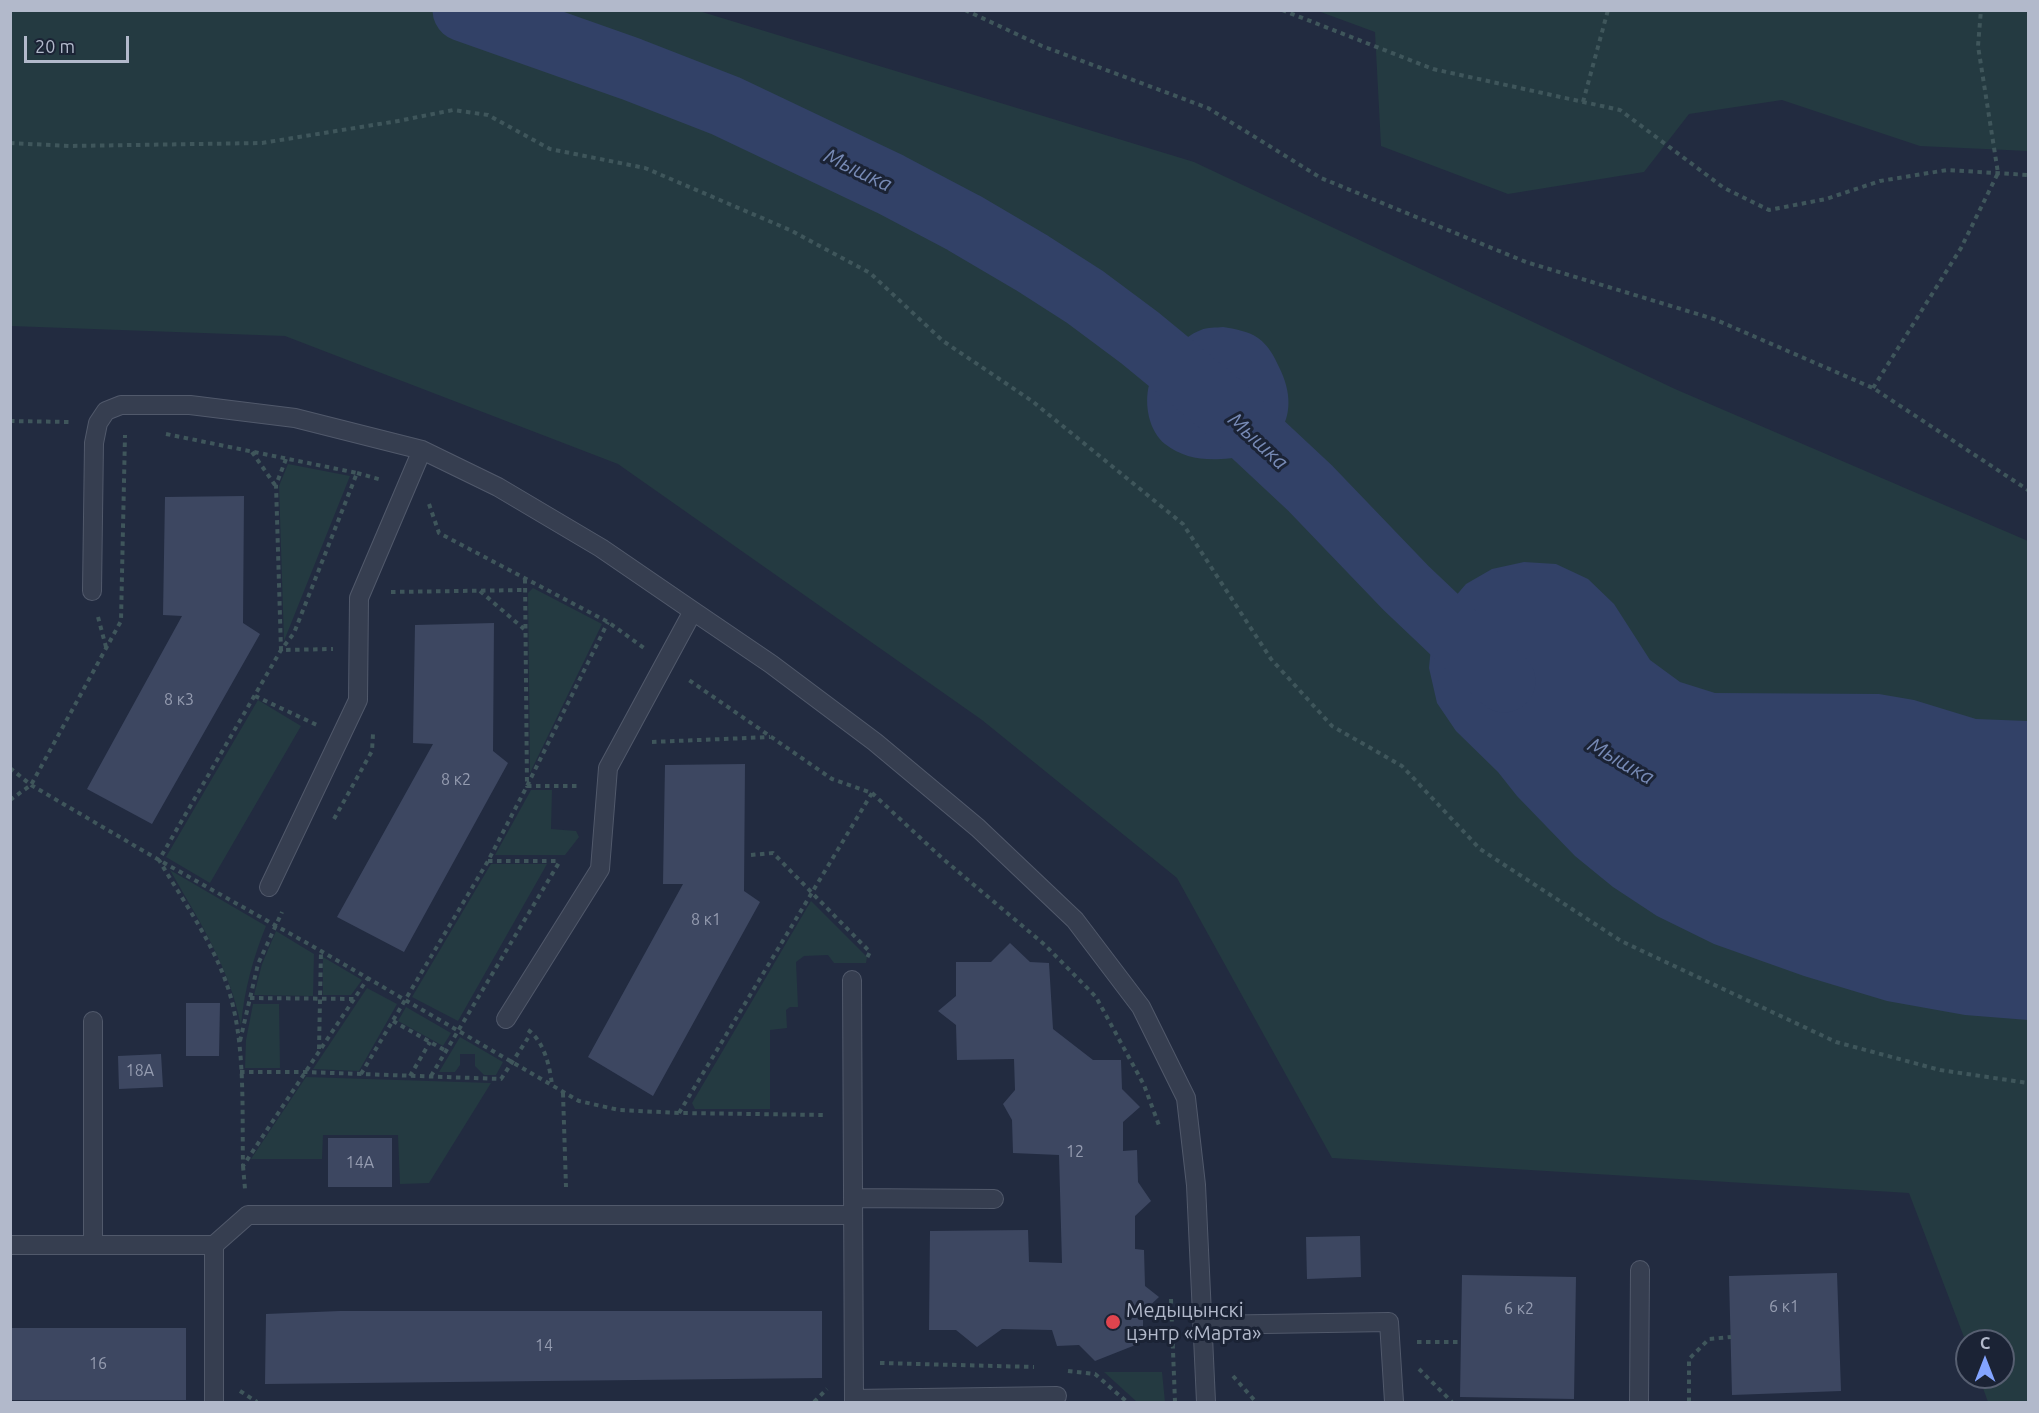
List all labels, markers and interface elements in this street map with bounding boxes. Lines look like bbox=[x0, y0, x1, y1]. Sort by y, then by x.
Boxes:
scale bar bbox=[27, 24, 132, 62]
text: 20 m bbox=[35, 36, 75, 56]
water label: Мышка bbox=[820, 143, 896, 197]
water label: Мышка bbox=[1223, 407, 1293, 475]
house number: 8 к3 bbox=[164, 690, 194, 710]
water label: Мышка bbox=[1583, 732, 1659, 790]
house number: 8 к2 bbox=[441, 770, 471, 790]
house number: 8 к1 bbox=[691, 910, 721, 930]
house number: 18А bbox=[126, 1061, 154, 1081]
house number: 12 bbox=[1066, 1142, 1084, 1162]
house number: 14А bbox=[346, 1153, 374, 1173]
house number: 6 к1 bbox=[1769, 1297, 1799, 1317]
place label: Медыцынскі цэнтр «Марта» bbox=[1126, 1298, 1261, 1345]
house number: 6 к2 bbox=[1504, 1299, 1534, 1319]
marker: Медыцынскі цэнтр «Марта» bbox=[1104, 1313, 1122, 1331]
north arrow bbox=[1955, 1329, 2015, 1389]
text: С bbox=[1980, 1334, 1990, 1352]
house number: 14 bbox=[535, 1336, 553, 1356]
house number: 16 bbox=[89, 1354, 107, 1374]

